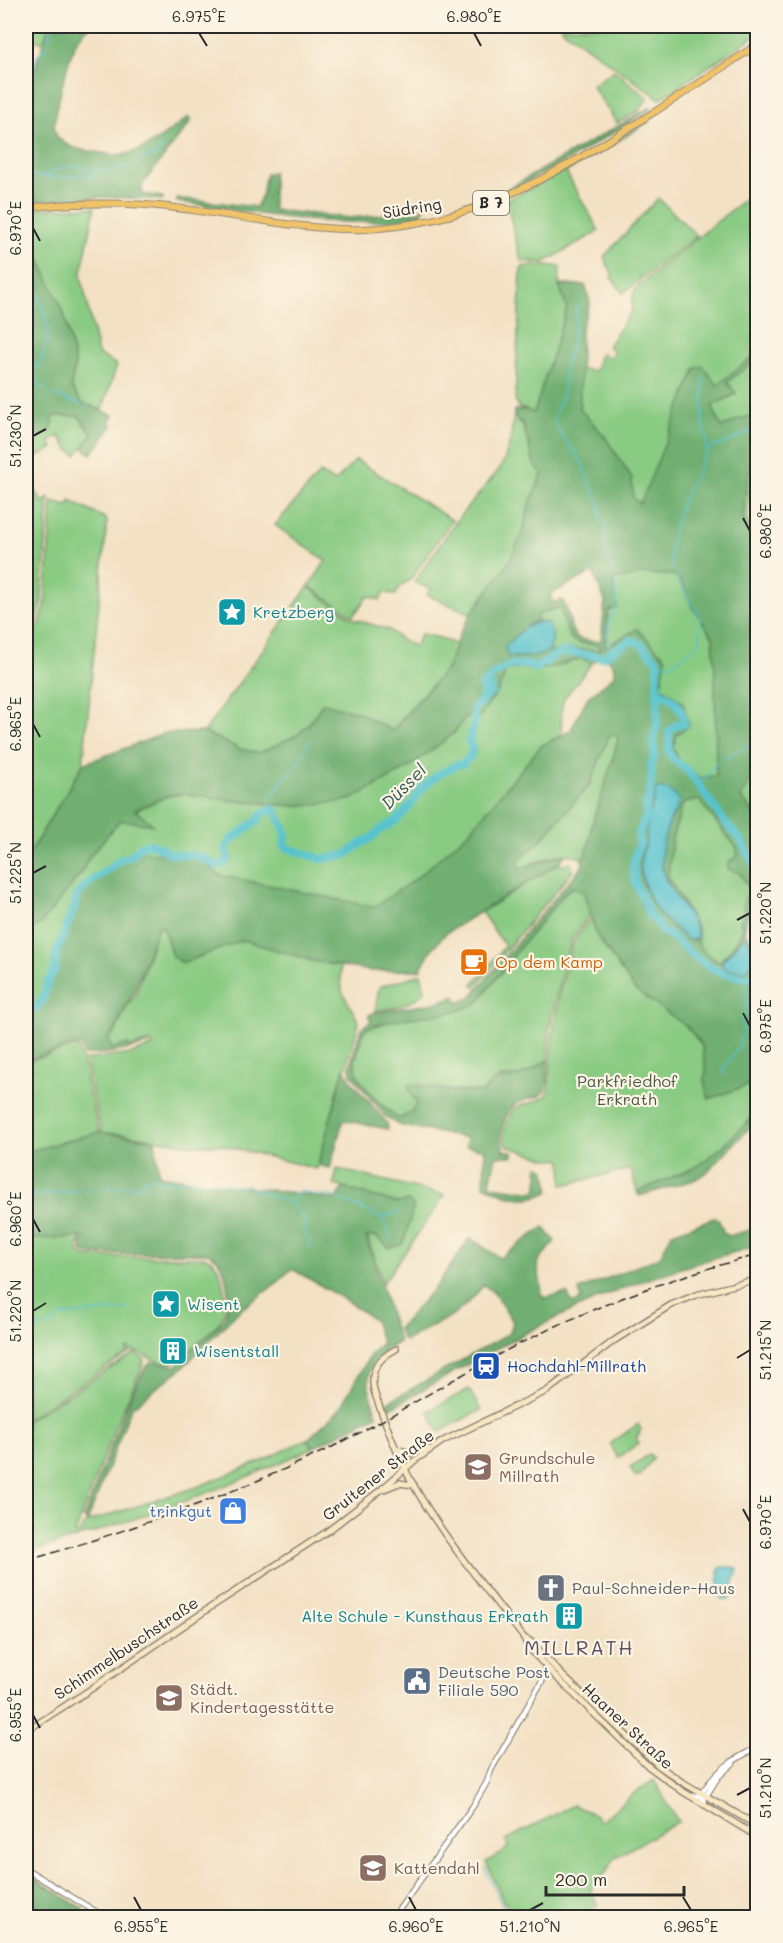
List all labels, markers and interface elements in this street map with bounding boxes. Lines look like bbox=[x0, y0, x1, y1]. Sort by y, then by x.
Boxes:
text: 6.975°E bbox=[172, 6, 226, 26]
text: 6.980°E bbox=[446, 6, 502, 26]
road number: B 7 bbox=[473, 191, 509, 215]
street label: Südring bbox=[381, 193, 443, 222]
text: 6.970°E bbox=[5, 200, 25, 255]
text: 51.230°N bbox=[5, 404, 25, 468]
text: 6.980°E bbox=[755, 503, 775, 559]
place icon: Kretzberg bbox=[216, 596, 248, 628]
place label: Kretzberg bbox=[253, 601, 334, 622]
text: 6.965°E bbox=[5, 696, 25, 751]
water label: Düssel bbox=[375, 758, 432, 814]
text: 51.225°N bbox=[5, 842, 25, 904]
text: 51.220°N bbox=[755, 882, 775, 944]
cafe icon: Op dem Kamp bbox=[458, 946, 490, 978]
place label: Op dem Kamp bbox=[495, 951, 603, 972]
text: 6.975°E bbox=[755, 999, 775, 1053]
park label: Parkfriedhof Erkrath bbox=[577, 1070, 678, 1109]
text: 6.960°E bbox=[5, 1191, 25, 1247]
text: 51.220°N bbox=[5, 1280, 25, 1342]
place icon: Wisent bbox=[150, 1288, 182, 1320]
place label: Wisent bbox=[187, 1293, 240, 1314]
text: 51.215°N bbox=[755, 1320, 775, 1380]
building icon: Wisentstall bbox=[157, 1335, 189, 1367]
place label: Wisentstall bbox=[194, 1340, 279, 1361]
station icon: Hochdahl-Millrath bbox=[470, 1350, 502, 1382]
place label: Hochdahl-Millrath bbox=[507, 1355, 646, 1376]
street label: Gruitener Straße bbox=[317, 1424, 438, 1525]
place label: Grundschule Millrath bbox=[499, 1447, 596, 1486]
school or university icon: Grundschule Millrath bbox=[462, 1451, 494, 1483]
text: 6.970°E bbox=[755, 1494, 775, 1549]
shop icon: trinkgut bbox=[217, 1495, 249, 1527]
place label: trinkgut bbox=[150, 1500, 212, 1521]
church icon: Paul-Schneider-Haus bbox=[535, 1572, 567, 1604]
place label: Paul-Schneider-Haus bbox=[572, 1577, 735, 1598]
street label: Schimmelbuschstraße bbox=[49, 1591, 202, 1704]
building icon: Alte Schule - Kunsthaus Erkrath bbox=[553, 1600, 585, 1632]
place label: Alte Schule - Kunsthaus Erkrath bbox=[301, 1605, 548, 1626]
district label: MILLRATH bbox=[524, 1634, 634, 1660]
place label: Deutsche Post Filiale 590 bbox=[438, 1661, 550, 1700]
public building icon: Deutsche Post Filiale 590 bbox=[401, 1665, 433, 1697]
place label: Städt. Kindertagesstätte bbox=[190, 1678, 334, 1717]
street label: Haaner Straße bbox=[578, 1678, 678, 1773]
school or university icon: Städt. Kindertagesstätte bbox=[153, 1682, 185, 1714]
text: 6.955°E bbox=[5, 1687, 25, 1742]
text: 51.210°N bbox=[755, 1757, 775, 1819]
school or university icon: Kattendahl bbox=[357, 1852, 389, 1884]
place label: Kattendahl bbox=[394, 1857, 480, 1878]
scale bar bbox=[546, 1859, 684, 1897]
text: 200 m bbox=[555, 1867, 607, 1891]
text: 6.955°E bbox=[114, 1916, 169, 1936]
text: 6.960°E bbox=[388, 1916, 444, 1936]
text: 51.210°N bbox=[499, 1916, 561, 1936]
text: 6.965°E bbox=[664, 1916, 719, 1936]

